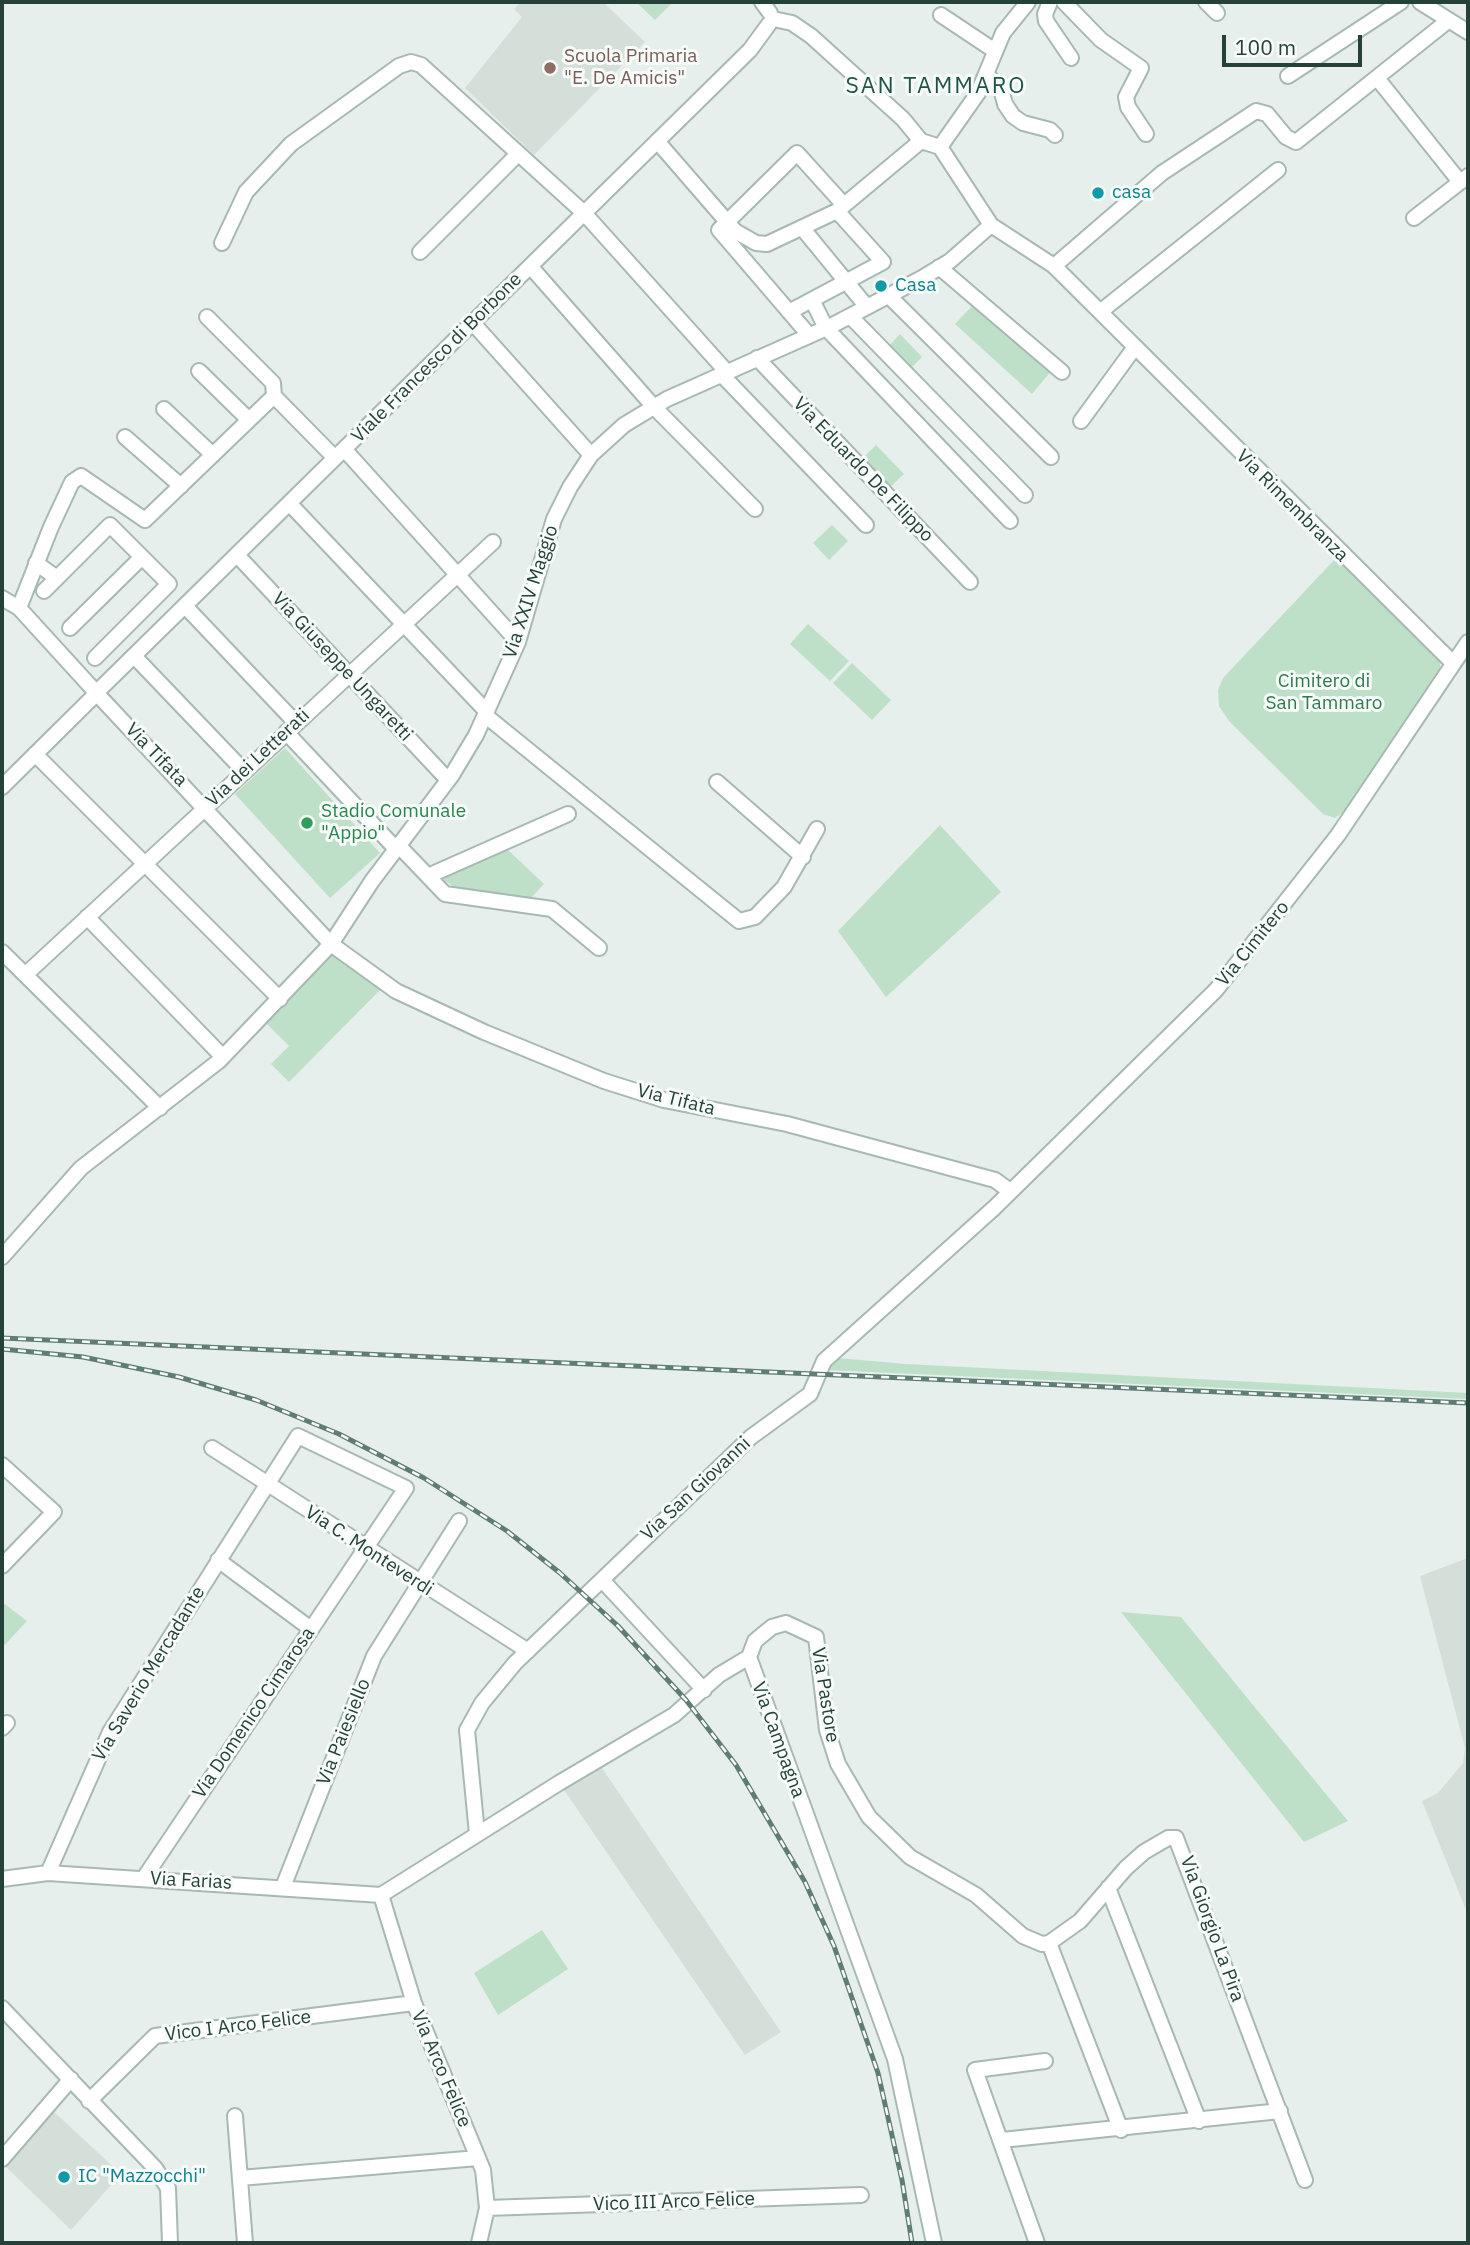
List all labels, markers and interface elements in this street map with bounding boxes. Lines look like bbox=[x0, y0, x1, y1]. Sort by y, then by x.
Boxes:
scale bar bbox=[1225, 21, 1365, 65]
text: 100 m bbox=[1235, 33, 1296, 61]
place label: Scuola Primaria "E. De Amicis" bbox=[564, 46, 697, 90]
marker: Scuola Primaria "E. De Amicis" bbox=[542, 60, 558, 76]
district label: SAN TAMMARO bbox=[847, 72, 1025, 100]
place label: casa bbox=[1112, 182, 1151, 204]
marker: casa bbox=[1090, 185, 1106, 201]
street label: Viale Francesco di Borbone bbox=[347, 268, 527, 448]
place label: Casa bbox=[895, 275, 936, 297]
marker: Casa bbox=[873, 278, 889, 294]
street label: Via Eduardo De Filippo bbox=[788, 393, 938, 547]
street label: Via Rimembranza bbox=[1231, 445, 1353, 567]
street label: Via XXIV Maggio bbox=[499, 522, 563, 662]
street label: Via Giuseppe Ungaretti bbox=[267, 588, 417, 746]
park label: Cimitero di San Tammaro bbox=[1266, 671, 1382, 715]
street label: Via dei Letterati bbox=[201, 704, 315, 812]
street label: Via Tifata bbox=[120, 718, 192, 792]
place label: Stadio Comunale "Appio" bbox=[321, 801, 466, 845]
marker: Stadio Comunale "Appio" bbox=[299, 815, 315, 831]
street label: Via Cimitero bbox=[1212, 897, 1294, 991]
street label: Via Tifata bbox=[635, 1079, 717, 1121]
street label: Via San Giovanni bbox=[636, 1432, 756, 1546]
street label: Via C. Monteverdi bbox=[301, 1501, 437, 1601]
street label: Via Saverio Mercadante bbox=[88, 1582, 210, 1766]
street label: Via Domenico Cimarosa bbox=[188, 1623, 320, 1803]
street label: Via Pastore bbox=[806, 1646, 844, 1744]
street label: Via Paiesiello bbox=[312, 1675, 376, 1789]
street label: Via Campagna bbox=[746, 1679, 810, 1801]
street label: Via Giorgio La Pira bbox=[1175, 1853, 1249, 2005]
street label: Via Farias bbox=[149, 1867, 233, 1895]
street label: Vico I Arco Felice bbox=[164, 2006, 312, 2046]
street label: Via Arco Felice bbox=[406, 2007, 476, 2131]
place label: IC "Mazzocchi" bbox=[78, 2166, 206, 2188]
marker: IC "Mazzocchi" bbox=[56, 2169, 72, 2185]
street label: Vico III Arco Felice bbox=[593, 2188, 755, 2216]

